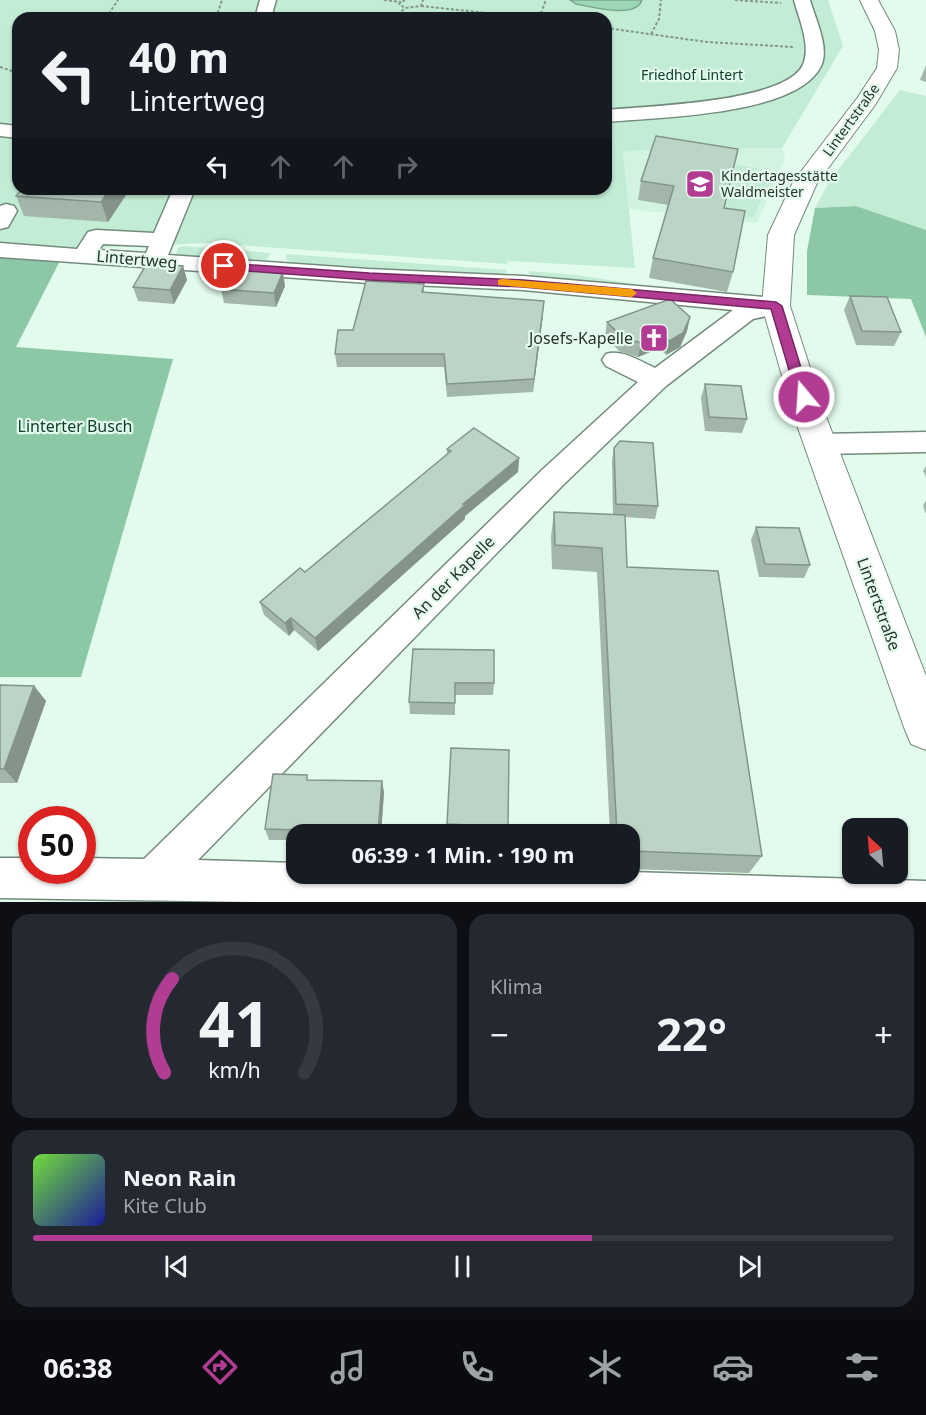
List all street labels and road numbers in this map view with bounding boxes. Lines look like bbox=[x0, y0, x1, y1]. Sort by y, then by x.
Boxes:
street label: Lintertstraße bbox=[818, 80, 883, 160]
street label: Lintertweg bbox=[96, 245, 178, 273]
street label: An der Kapelle bbox=[407, 531, 499, 623]
street label: Lintertstraße bbox=[852, 554, 906, 654]

